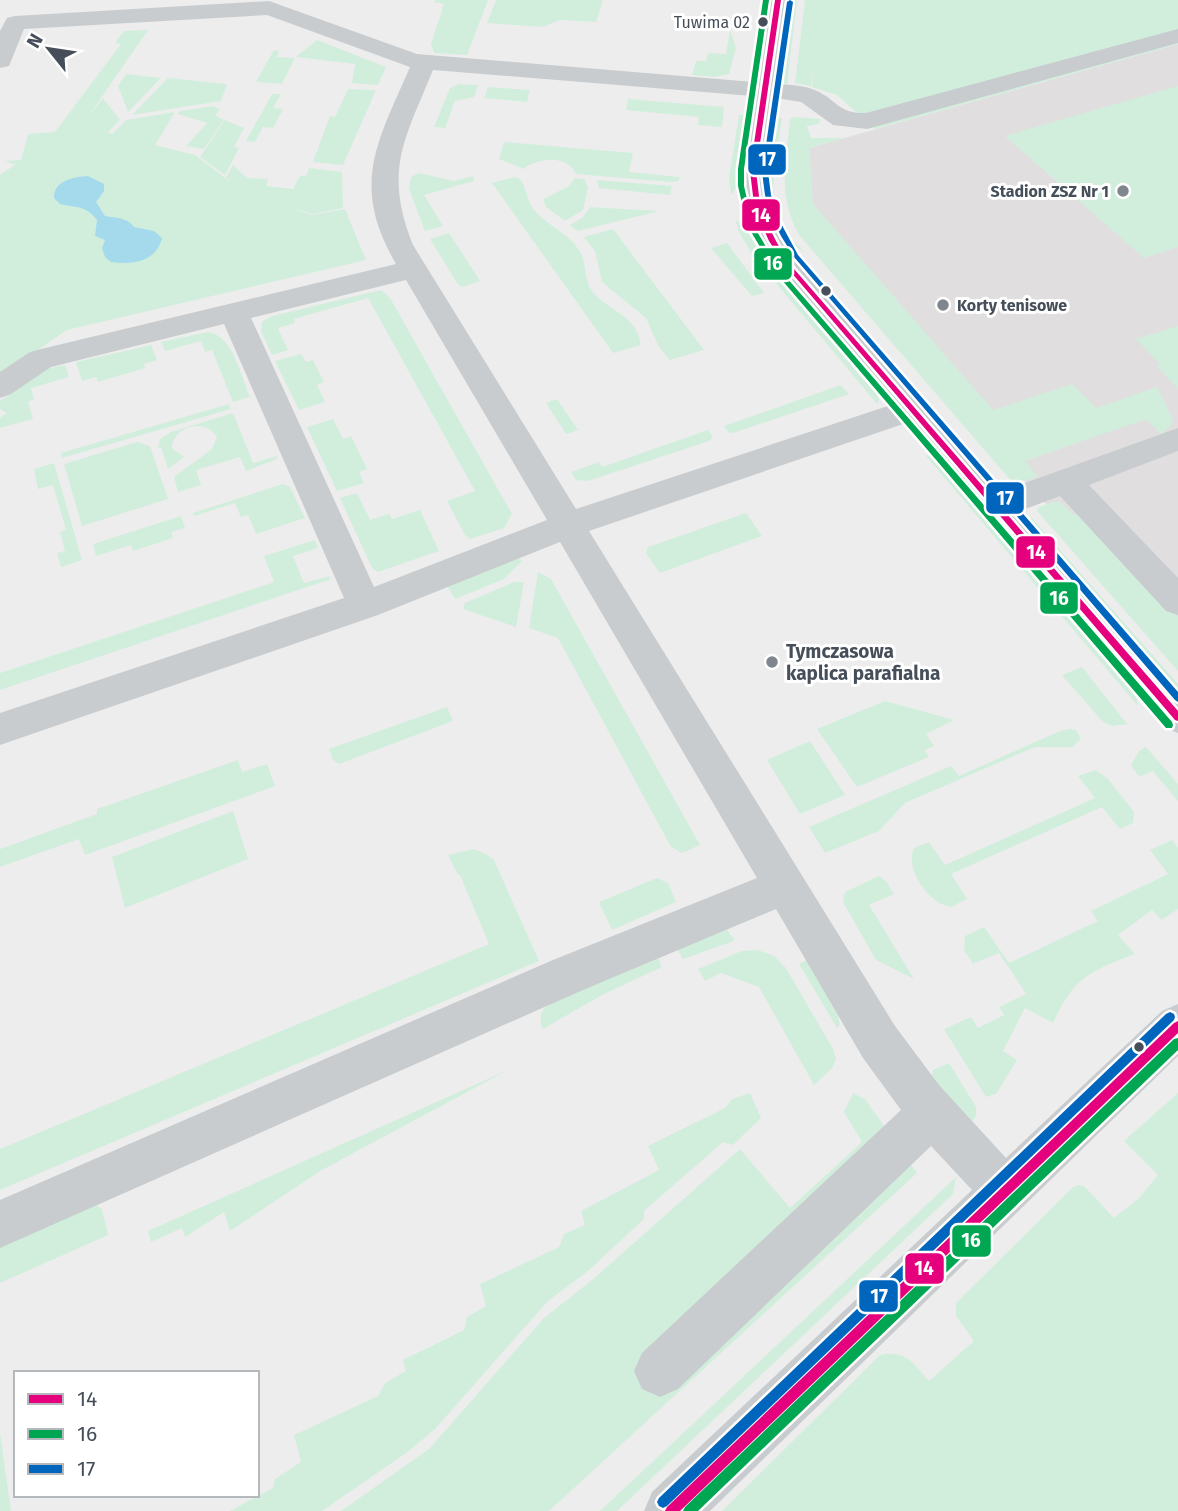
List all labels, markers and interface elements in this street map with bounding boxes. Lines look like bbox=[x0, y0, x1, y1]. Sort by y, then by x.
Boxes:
place label: Tuwima 02 bbox=[674, 13, 750, 32]
north arrow bbox=[14, 14, 84, 84]
marker: Tuwima 02 bbox=[756, 15, 770, 29]
text: N bbox=[22, 30, 48, 52]
line badge: 17 bbox=[747, 143, 787, 176]
text: 17 bbox=[758, 148, 776, 171]
place label: Stadion ZSZ Nr 1 bbox=[991, 182, 1109, 201]
marker: Stadion ZSZ Nr 1 bbox=[1115, 183, 1131, 199]
line badge: 14 bbox=[741, 198, 781, 232]
text: 14 bbox=[751, 204, 771, 227]
line badge: 16 bbox=[753, 247, 793, 281]
text: 16 bbox=[763, 252, 783, 275]
unlabelled marker bbox=[819, 284, 833, 298]
place label: Korty tenisowe bbox=[957, 296, 1067, 315]
marker: Korty tenisowe bbox=[935, 297, 951, 313]
line badge: 17 bbox=[985, 481, 1025, 515]
text: 17 bbox=[996, 487, 1014, 510]
line badge: 14 bbox=[1015, 535, 1056, 569]
text: 14 bbox=[1026, 541, 1046, 564]
line badge: 16 bbox=[1039, 581, 1079, 615]
text: 16 bbox=[1049, 587, 1069, 610]
place label: Tymczasowa kaplica parafialna bbox=[786, 640, 940, 685]
marker: Tymczasowa kaplica parafialna bbox=[764, 654, 780, 670]
unlabelled marker bbox=[1132, 1040, 1146, 1054]
line badge: 16 bbox=[951, 1224, 992, 1258]
text: 16 bbox=[961, 1229, 981, 1252]
line badge: 14 bbox=[904, 1252, 945, 1285]
text: 14 bbox=[914, 1257, 934, 1280]
line badge: 17 bbox=[858, 1279, 899, 1313]
text: 17 bbox=[870, 1285, 888, 1308]
legend bbox=[14, 1371, 259, 1497]
text: 14 bbox=[77, 1386, 97, 1412]
text: 16 bbox=[77, 1421, 97, 1447]
text: 17 bbox=[77, 1456, 95, 1482]

